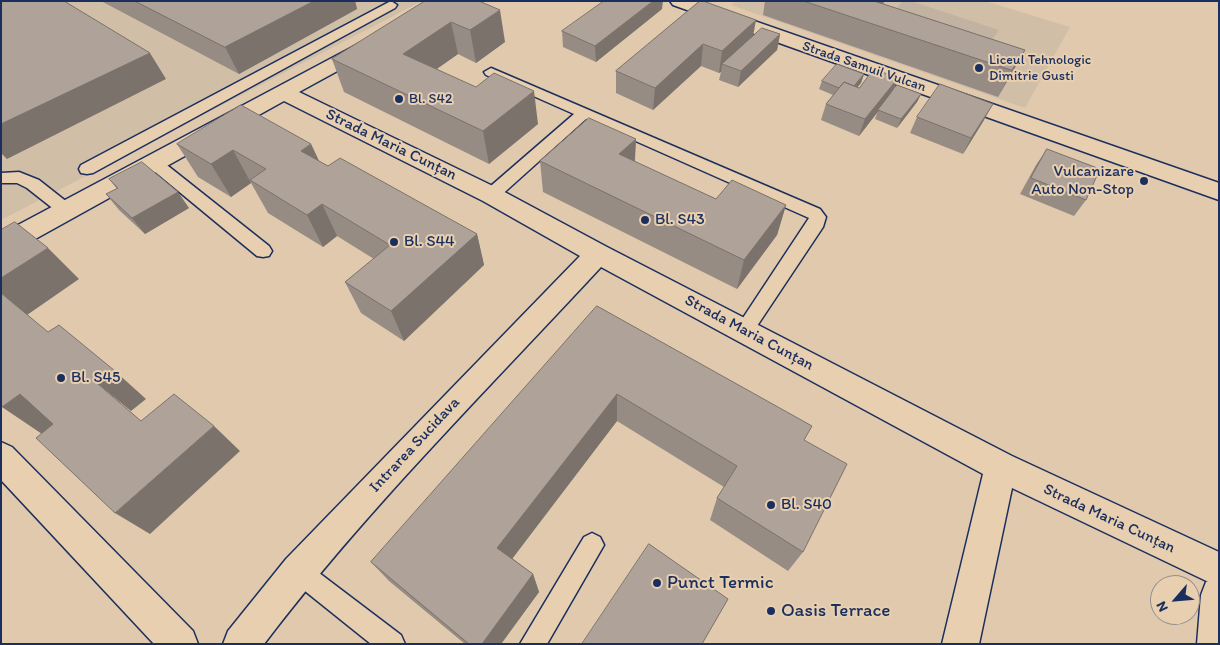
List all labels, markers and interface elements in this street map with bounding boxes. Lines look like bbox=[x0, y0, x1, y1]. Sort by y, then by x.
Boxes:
street label: Strada Samuil Vulcan bbox=[800, 38, 928, 96]
place label: Liceul Tehnologic Dimitrie Gusti bbox=[989, 52, 1091, 84]
marker: Liceul Tehnologic Dimitrie Gusti bbox=[973, 62, 985, 74]
place label: Bl. S42 bbox=[409, 91, 452, 107]
marker: Bl. S42 bbox=[393, 93, 405, 105]
street label: Strada Maria Cunțan bbox=[322, 105, 460, 185]
place label: Vulcanizare Auto Non-Stop bbox=[1031, 162, 1134, 200]
marker: Vulcanizare Auto Non-Stop bbox=[1138, 175, 1150, 187]
place label: Bl. S43 bbox=[655, 210, 705, 230]
marker: Bl. S43 bbox=[639, 214, 651, 226]
place label: Bl. S44 bbox=[404, 232, 455, 252]
marker: Bl. S44 bbox=[388, 236, 400, 248]
street label: Strada Maria Cunțan bbox=[681, 291, 817, 375]
place label: Bl. S45 bbox=[71, 368, 120, 388]
marker: Bl. S45 bbox=[55, 372, 67, 384]
street label: Intrarea Sucidava bbox=[366, 393, 464, 497]
street label: Strada Maria Cunțan bbox=[1040, 480, 1178, 558]
place label: Bl. S40 bbox=[781, 495, 832, 515]
marker: Bl. S40 bbox=[765, 499, 777, 511]
place label: Punct Termic bbox=[667, 572, 774, 594]
north arrow bbox=[1150, 575, 1200, 625]
marker: Punct Termic bbox=[651, 577, 663, 589]
text: N bbox=[1152, 599, 1172, 615]
place label: Oasis Terrace bbox=[781, 600, 891, 622]
marker: Oasis Terrace bbox=[765, 605, 777, 617]

